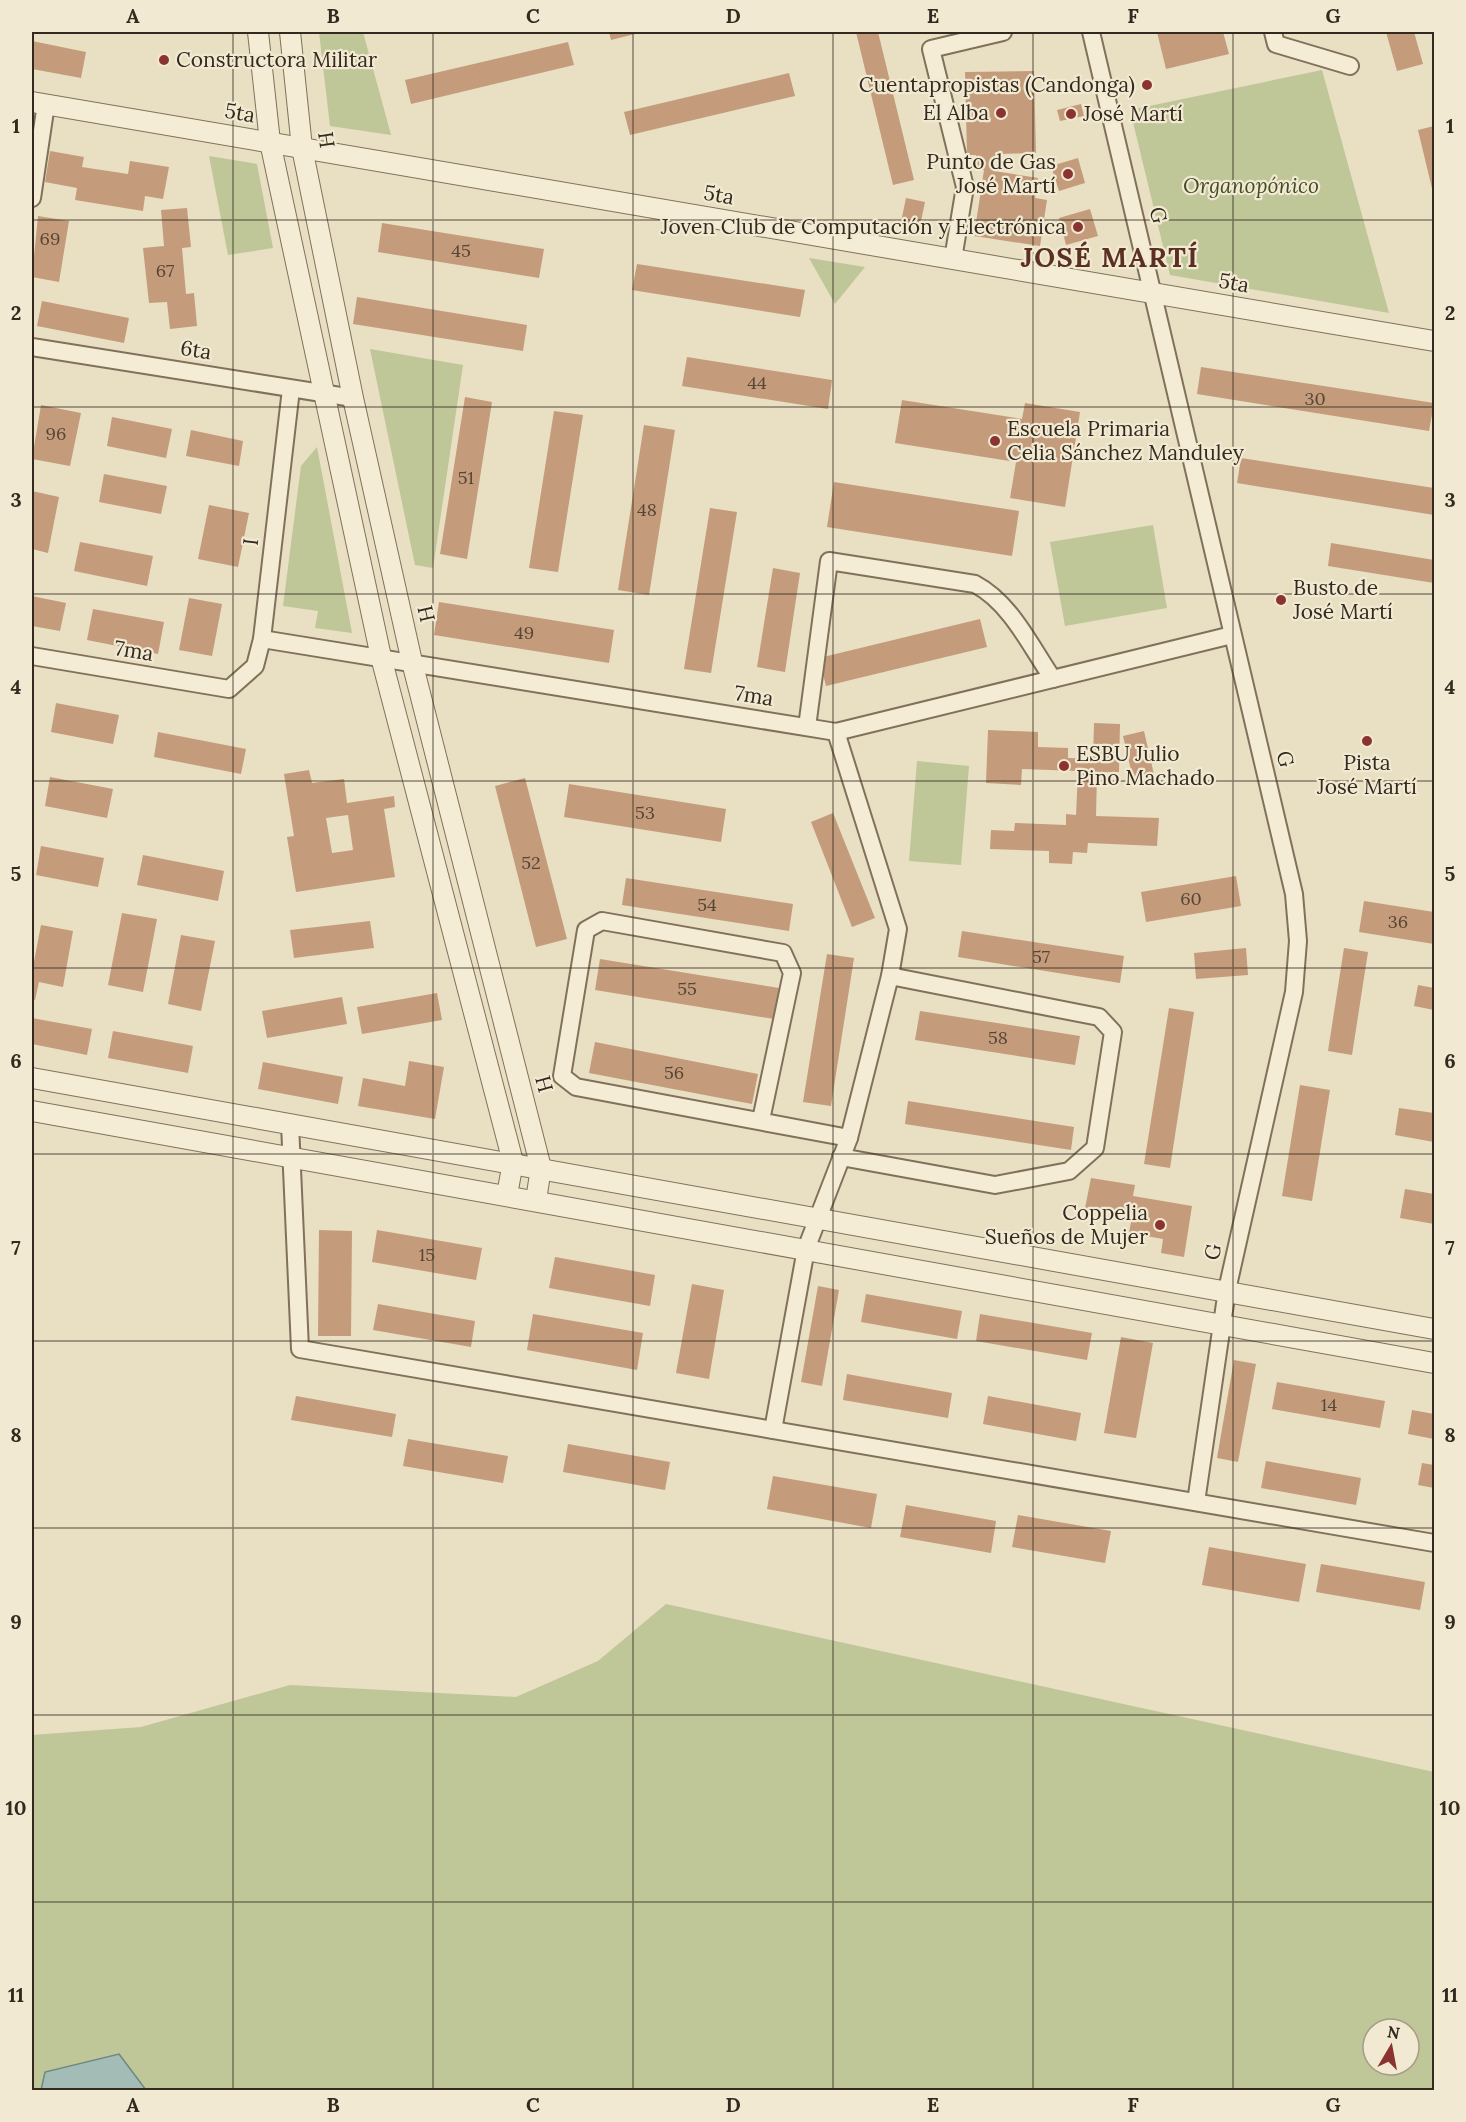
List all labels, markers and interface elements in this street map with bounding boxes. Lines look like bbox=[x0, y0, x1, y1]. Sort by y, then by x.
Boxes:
text: A bbox=[126, 3, 140, 28]
text: B bbox=[326, 3, 340, 28]
text: C bbox=[526, 3, 540, 28]
text: D bbox=[725, 3, 741, 28]
text: E bbox=[927, 3, 939, 28]
text: F bbox=[1127, 3, 1139, 28]
text: G bbox=[1325, 3, 1341, 28]
place label: Constructora Militar bbox=[176, 46, 377, 73]
marker: Constructora Militar bbox=[157, 53, 171, 67]
place label: Cuentapropistas (Candonga) bbox=[859, 71, 1135, 98]
marker: Cuentapropistas (Candonga) bbox=[1140, 78, 1154, 92]
street label: 5ta bbox=[223, 97, 258, 128]
place label: El Alba bbox=[923, 99, 989, 126]
place label: José Martí bbox=[1082, 100, 1183, 127]
marker: El Alba bbox=[994, 106, 1008, 120]
marker: José Martí bbox=[1064, 107, 1078, 121]
text: 1 bbox=[12, 113, 20, 138]
text: 1 bbox=[1446, 113, 1454, 138]
street label: H bbox=[312, 130, 341, 150]
place label: Punto de Gas José Martí bbox=[926, 148, 1056, 199]
marker: Punto de Gas José Martí bbox=[1061, 167, 1075, 181]
park label: Organopónico bbox=[1183, 172, 1319, 199]
street label: 5ta bbox=[702, 179, 737, 210]
street label: G bbox=[1144, 204, 1173, 226]
place label: Joven Club de Computación y Electrónica bbox=[660, 213, 1066, 240]
marker: Joven Club de Computación y Electrónica bbox=[1071, 220, 1085, 234]
house number: 69 bbox=[40, 227, 60, 250]
house number: 45 bbox=[451, 239, 471, 262]
district label: JOSÉ MARTÍ bbox=[1021, 240, 1199, 274]
house number: 67 bbox=[156, 259, 174, 282]
street label: 5ta bbox=[1217, 267, 1252, 298]
text: 2 bbox=[11, 300, 21, 325]
text: 2 bbox=[1445, 300, 1455, 325]
street label: 6ta bbox=[179, 334, 214, 365]
house number: 44 bbox=[747, 371, 767, 394]
house number: 30 bbox=[1304, 387, 1326, 410]
place label: Escuela Primaria Celia Sánchez Manduley bbox=[1007, 415, 1244, 466]
house number: 96 bbox=[46, 422, 66, 445]
marker: Escuela Primaria Celia Sánchez Manduley bbox=[988, 434, 1002, 448]
house number: 51 bbox=[458, 466, 474, 489]
text: 3 bbox=[10, 487, 22, 512]
text: 3 bbox=[1444, 487, 1456, 512]
house number: 48 bbox=[637, 498, 657, 521]
street label: I bbox=[237, 537, 264, 547]
place label: Busto de José Martí bbox=[1292, 574, 1393, 625]
marker: Busto de José Martí bbox=[1274, 593, 1288, 607]
street label: H bbox=[411, 603, 441, 625]
house number: 49 bbox=[514, 621, 534, 644]
street label: 7ma bbox=[113, 634, 156, 667]
text: 4 bbox=[11, 674, 22, 699]
text: 4 bbox=[1445, 674, 1456, 699]
street label: 7ma bbox=[733, 679, 776, 712]
marker: Pista José Martí bbox=[1360, 734, 1374, 748]
place label: ESBU Julio Pino Machado bbox=[1076, 740, 1215, 791]
street label: G bbox=[1271, 748, 1300, 770]
place label: Pista José Martí bbox=[1316, 749, 1417, 800]
marker: ESBU Julio Pino Machado bbox=[1057, 759, 1071, 773]
house number: 53 bbox=[635, 801, 655, 824]
house number: 52 bbox=[521, 851, 541, 874]
text: 5 bbox=[11, 861, 22, 886]
text: 5 bbox=[1445, 861, 1456, 886]
house number: 60 bbox=[1180, 887, 1202, 910]
house number: 54 bbox=[697, 893, 717, 916]
house number: 36 bbox=[1388, 910, 1408, 933]
house number: 57 bbox=[1032, 945, 1050, 968]
house number: 55 bbox=[677, 977, 697, 1000]
house number: 58 bbox=[988, 1026, 1008, 1049]
text: 6 bbox=[10, 1048, 22, 1073]
text: 6 bbox=[1444, 1048, 1456, 1073]
house number: 56 bbox=[664, 1061, 684, 1084]
street label: H bbox=[529, 1072, 560, 1095]
place label: Coppelia Sueños de Mujer bbox=[985, 1199, 1148, 1250]
marker: Coppelia Sueños de Mujer bbox=[1153, 1218, 1167, 1232]
text: 7 bbox=[11, 1235, 21, 1260]
text: 7 bbox=[1445, 1235, 1455, 1260]
street label: G bbox=[1198, 1241, 1227, 1263]
house number: 15 bbox=[419, 1243, 435, 1266]
house number: 14 bbox=[1321, 1393, 1337, 1416]
text: 8 bbox=[10, 1422, 22, 1447]
text: 8 bbox=[1444, 1422, 1456, 1447]
text: 9 bbox=[10, 1609, 22, 1634]
text: 9 bbox=[1444, 1609, 1456, 1634]
text: 10 bbox=[6, 1795, 26, 1820]
text: 10 bbox=[1440, 1795, 1460, 1820]
text: 11 bbox=[8, 1982, 24, 2007]
text: 11 bbox=[1442, 1982, 1458, 2007]
north arrow bbox=[1361, 2017, 1421, 2077]
text: N bbox=[1386, 2021, 1401, 2043]
text: A bbox=[126, 2092, 140, 2117]
text: B bbox=[326, 2092, 340, 2117]
text: C bbox=[526, 2092, 540, 2117]
text: D bbox=[725, 2092, 741, 2117]
text: E bbox=[927, 2092, 939, 2117]
text: F bbox=[1127, 2092, 1139, 2117]
text: G bbox=[1325, 2092, 1341, 2117]

